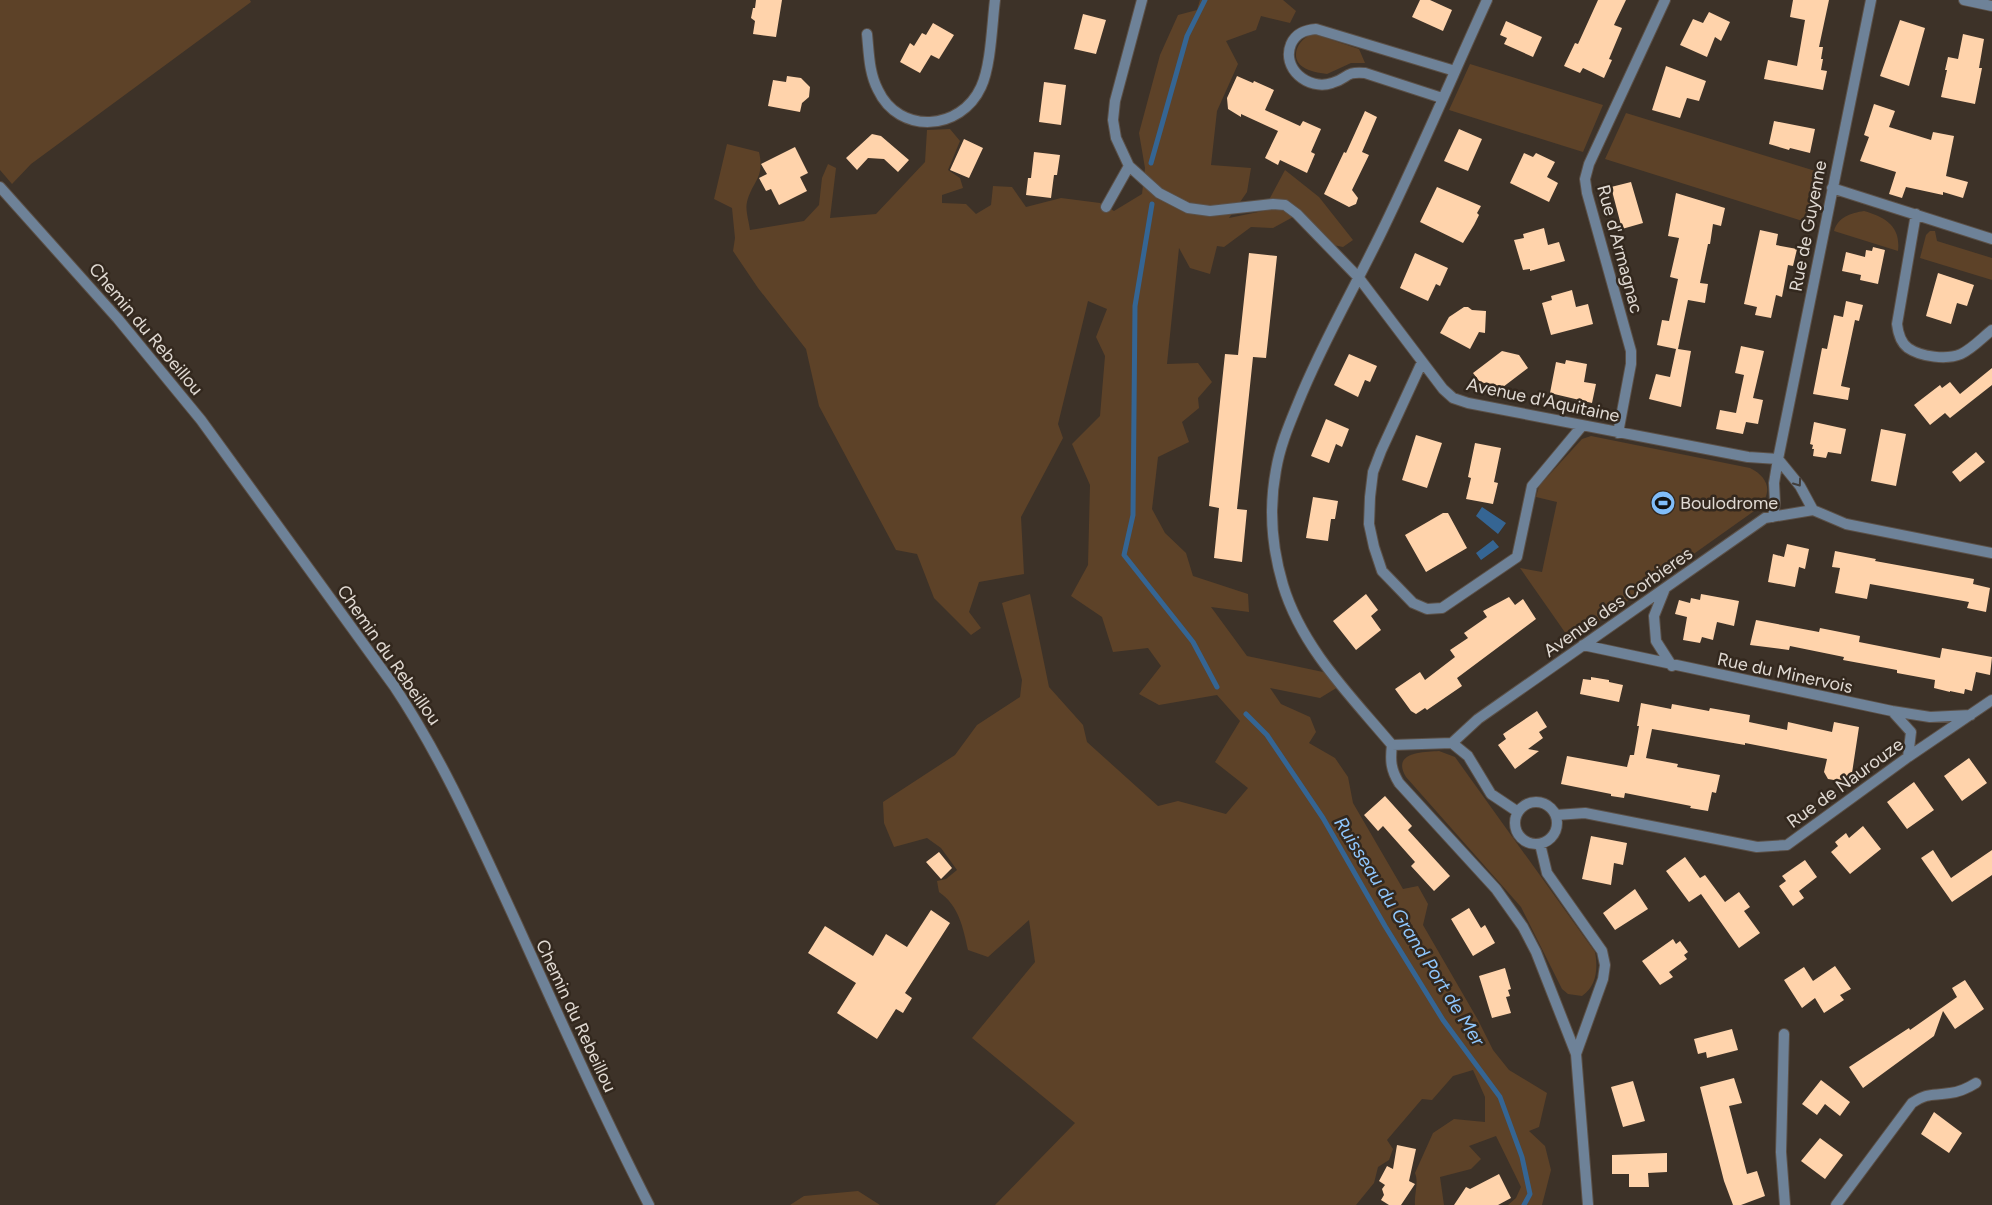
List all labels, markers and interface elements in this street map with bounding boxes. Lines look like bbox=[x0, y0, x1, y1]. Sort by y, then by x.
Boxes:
street label: Rue de Guyenne bbox=[1784, 158, 1832, 293]
street label: Rue d'Armagnac bbox=[1592, 182, 1648, 316]
street label: Chemin du Rebeillou bbox=[84, 258, 208, 400]
street label: Avenue d'Aquitaine bbox=[1464, 373, 1622, 427]
one-way arrow bbox=[1792, 477, 1800, 486]
sports icon: Boulodrome bbox=[1650, 490, 1676, 516]
place label: Boulodrome bbox=[1680, 492, 1778, 514]
street label: Avenue des Corbieres bbox=[1539, 542, 1697, 662]
street label: Chemin du Rebeillou bbox=[332, 581, 446, 729]
street label: Rue du Minervois bbox=[1715, 648, 1855, 698]
street label: Rue de Naurouze bbox=[1782, 733, 1908, 833]
water label: Ruisseau du Grand Port de Mer bbox=[1329, 812, 1490, 1051]
street label: Chemin du Rebeillou bbox=[531, 936, 621, 1096]

